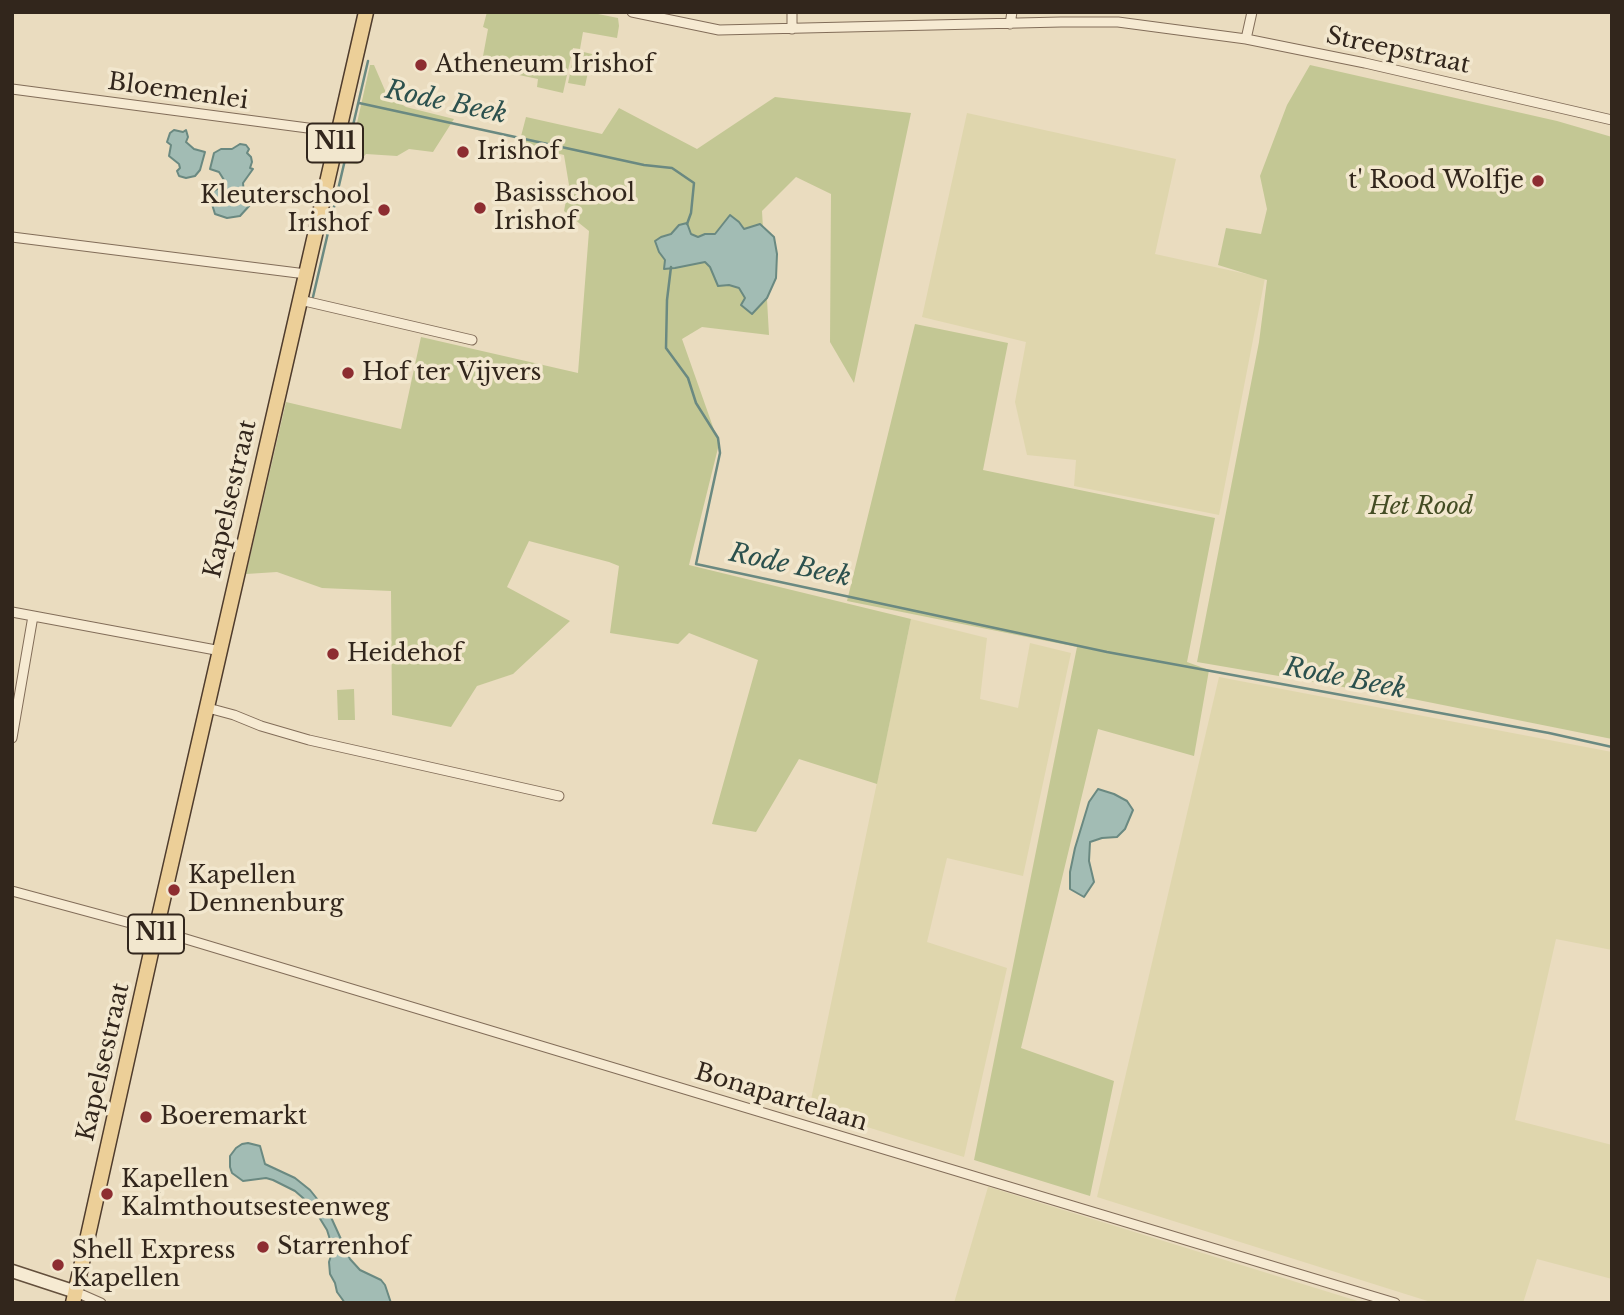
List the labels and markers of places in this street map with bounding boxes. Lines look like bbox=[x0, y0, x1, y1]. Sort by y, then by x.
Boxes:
place label: Atheneum Irishof bbox=[435, 51, 654, 79]
marker: Atheneum Irishof bbox=[413, 57, 429, 73]
place label: Irishof bbox=[477, 138, 560, 166]
marker: Irishof bbox=[455, 144, 471, 160]
place label: t' Rood Wolfje bbox=[1348, 167, 1524, 195]
marker: t' Rood Wolfje bbox=[1530, 173, 1546, 189]
place label: Basisschool Irishof bbox=[494, 180, 635, 236]
place label: Kleuterschool Irishof bbox=[200, 182, 370, 238]
marker: Basisschool Irishof bbox=[472, 200, 488, 216]
marker: Kleuterschool Irishof bbox=[376, 202, 392, 218]
place label: Hof ter Vijvers bbox=[362, 359, 541, 387]
marker: Hof ter Vijvers bbox=[340, 365, 356, 381]
place label: Heidehof bbox=[347, 640, 463, 668]
marker: Heidehof bbox=[325, 646, 341, 662]
place label: Kapellen Dennenburg bbox=[188, 862, 344, 918]
marker: Kapellen Dennenburg bbox=[166, 882, 182, 898]
place label: Boeremarkt bbox=[160, 1103, 307, 1131]
marker: Boeremarkt bbox=[138, 1109, 154, 1125]
place label: Kapellen Kalmthoutsesteenweg bbox=[121, 1166, 389, 1222]
marker: Kapellen Kalmthoutsesteenweg bbox=[99, 1186, 115, 1202]
place label: Starrenhof bbox=[277, 1233, 410, 1261]
place label: Shell Express Kapellen bbox=[72, 1237, 235, 1293]
marker: Starrenhof bbox=[255, 1239, 271, 1255]
marker: Shell Express Kapellen bbox=[50, 1257, 66, 1273]

